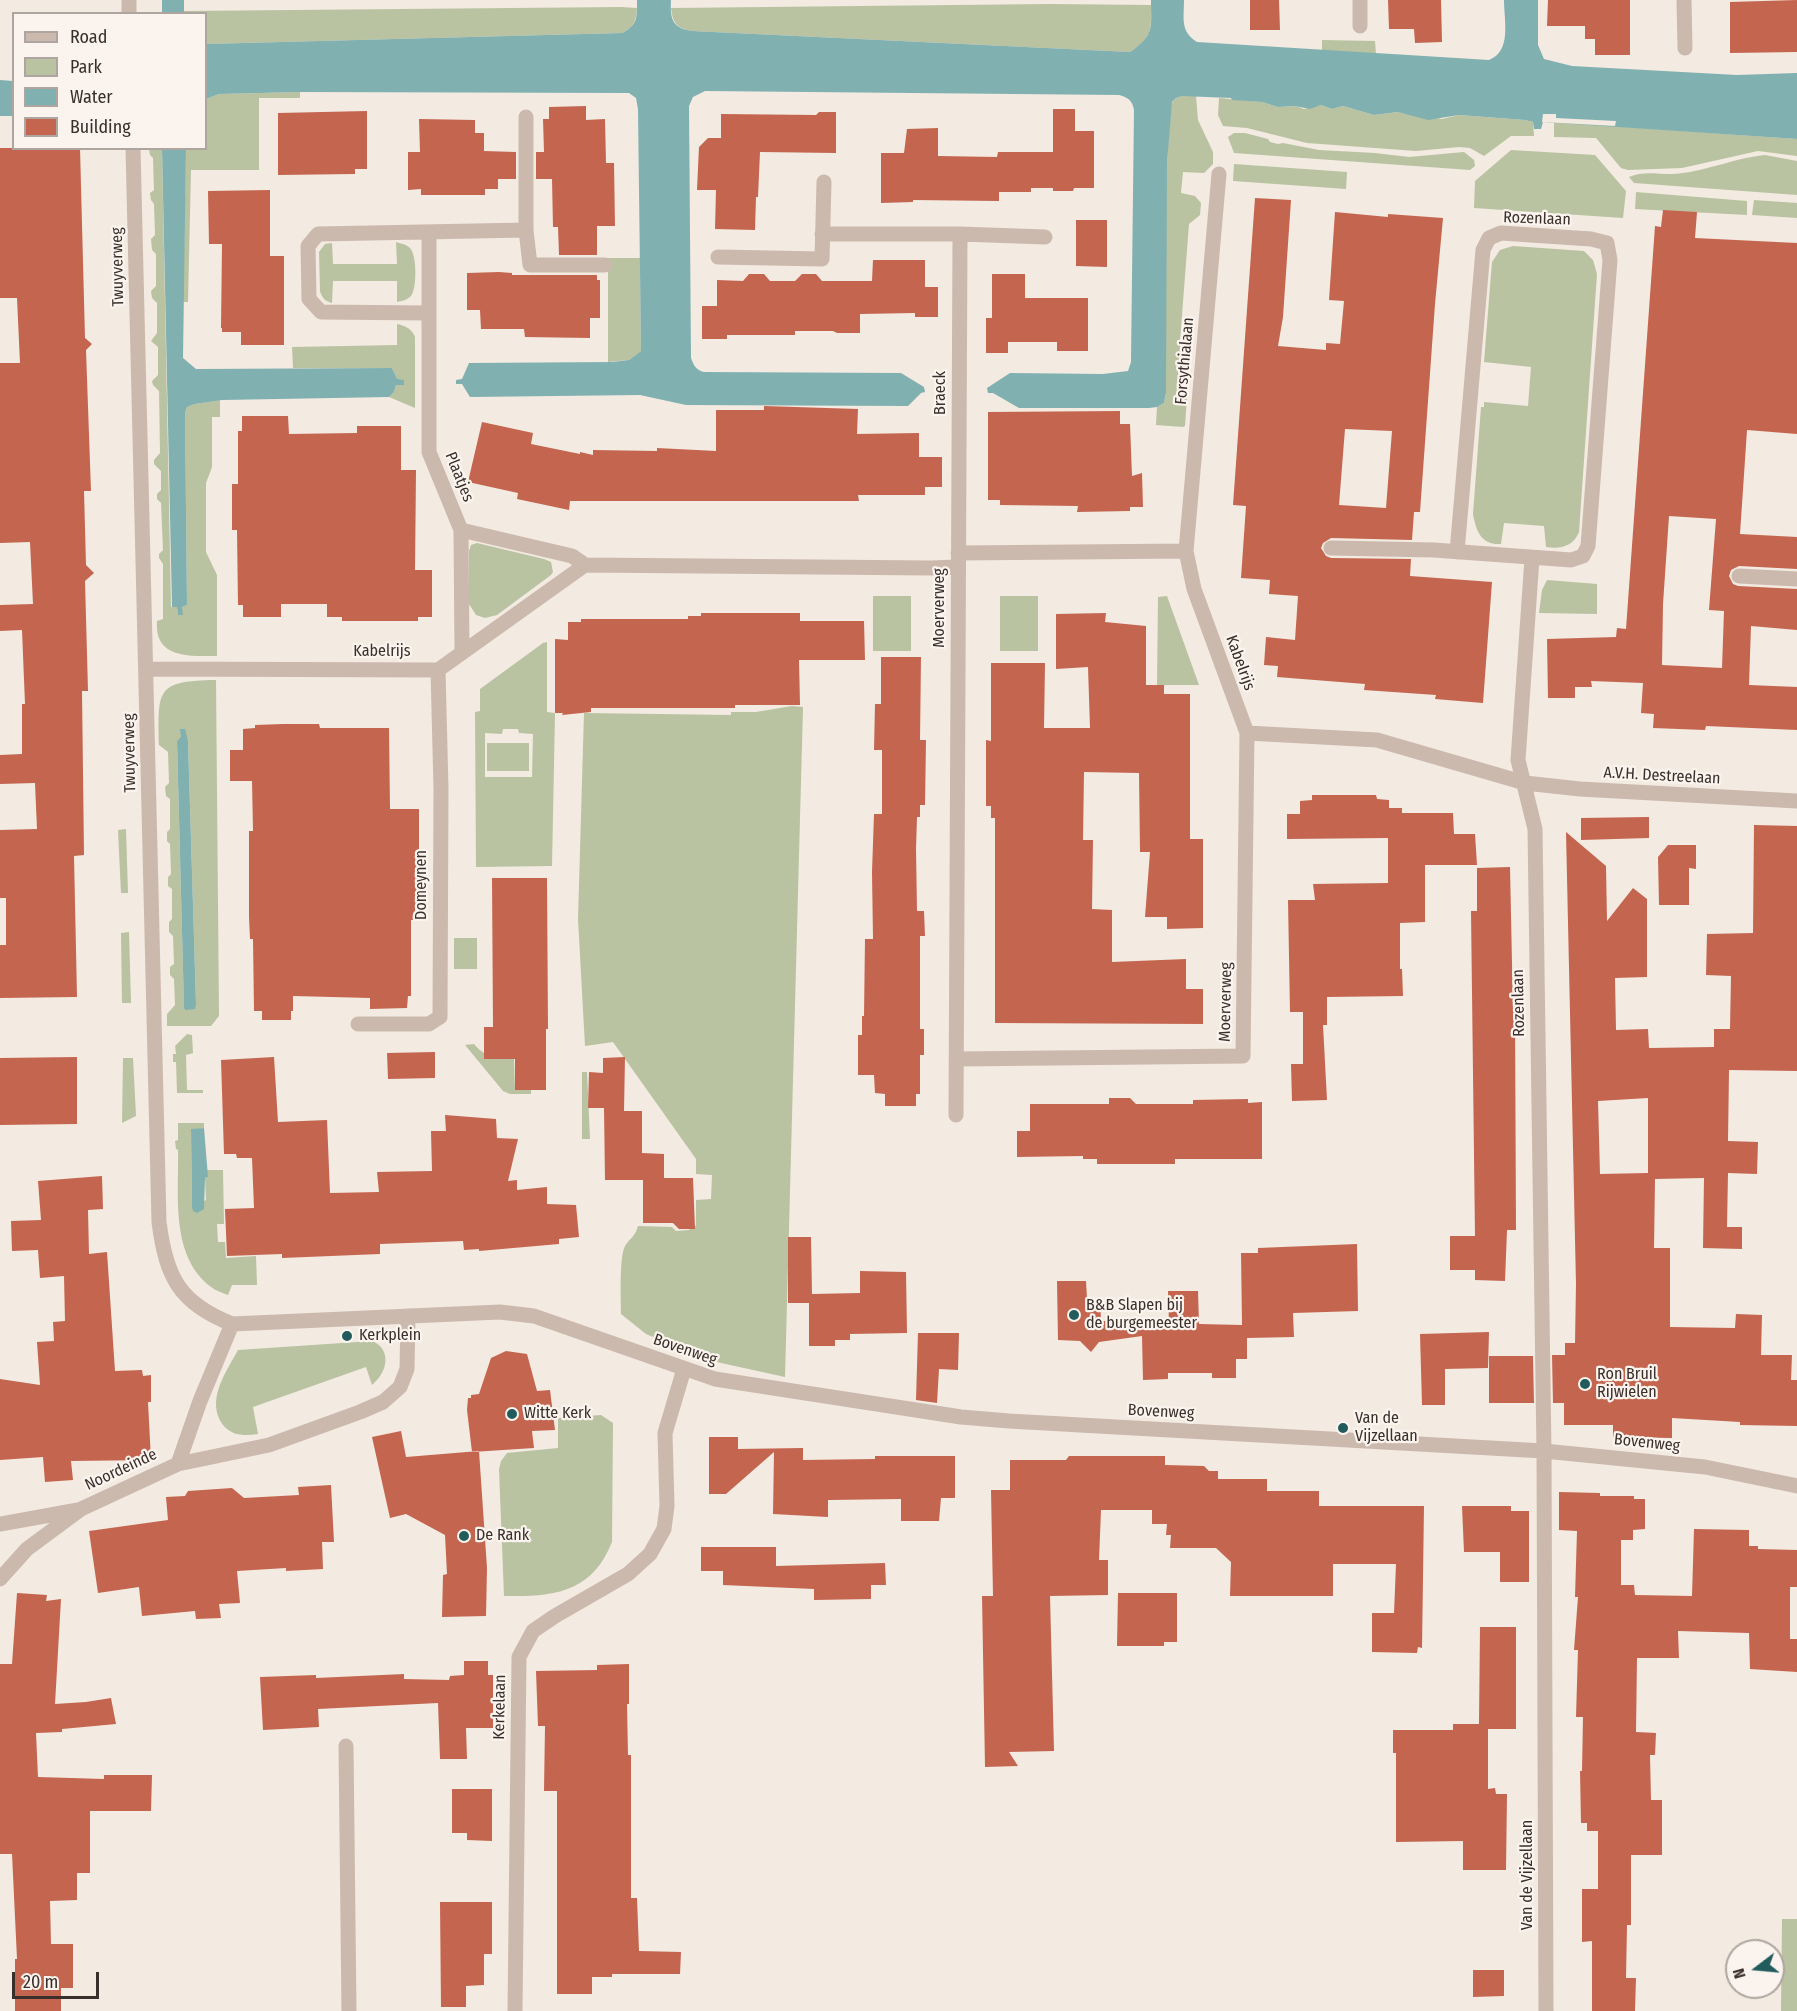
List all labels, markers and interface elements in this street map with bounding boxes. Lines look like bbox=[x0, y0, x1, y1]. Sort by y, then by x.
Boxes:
legend bbox=[12, 12, 207, 150]
text: Road bbox=[70, 26, 107, 48]
text: Park bbox=[70, 56, 102, 78]
text: Water bbox=[70, 86, 113, 108]
text: Building bbox=[70, 116, 131, 138]
street label: Rozenlaan bbox=[1503, 208, 1571, 230]
street label: Twuyverweg bbox=[108, 227, 128, 307]
street label: Forsythialaan bbox=[1172, 317, 1198, 405]
street label: Braeck bbox=[931, 371, 951, 415]
street label: Plaatjes bbox=[440, 449, 478, 505]
street label: Moerverweg bbox=[930, 568, 950, 648]
street label: Kabelrijs bbox=[1221, 633, 1259, 693]
street label: Kabelrijs bbox=[353, 642, 411, 662]
street label: Twuyverweg bbox=[120, 713, 140, 793]
street label: A.V.H. Destreelaan bbox=[1603, 763, 1721, 789]
street label: Domeynen bbox=[412, 850, 432, 920]
street label: Moerverweg bbox=[1216, 962, 1236, 1042]
street label: Rozenlaan bbox=[1509, 969, 1529, 1037]
place label: B&B Slapen bij de burgemeester bbox=[1086, 1296, 1197, 1334]
marker: B&B Slapen bij de burgemeester bbox=[1067, 1308, 1081, 1322]
place label: Kerkplein bbox=[359, 1326, 421, 1346]
marker: Kerkplein bbox=[340, 1329, 354, 1343]
street label: Bovenweg bbox=[650, 1330, 720, 1370]
place label: Ron Bruil Rijwielen bbox=[1597, 1365, 1657, 1403]
marker: Ron Bruil Rijwielen bbox=[1578, 1377, 1592, 1391]
street label: Bovenweg bbox=[1127, 1401, 1195, 1423]
place label: Witte Kerk bbox=[524, 1404, 591, 1424]
marker: Witte Kerk bbox=[505, 1407, 519, 1421]
place label: Van de Vijzellaan bbox=[1355, 1409, 1418, 1447]
marker: Van de Vijzellaan bbox=[1336, 1421, 1350, 1435]
street label: Bovenweg bbox=[1613, 1430, 1681, 1456]
street label: Noordeinde bbox=[82, 1445, 160, 1495]
place label: De Rank bbox=[476, 1526, 529, 1546]
marker: De Rank bbox=[457, 1529, 471, 1543]
street label: Kerkelaan bbox=[490, 1674, 510, 1740]
street label: Van de Vijzellaan bbox=[1518, 1820, 1538, 1930]
north arrow bbox=[1725, 1939, 1785, 1999]
scale bar bbox=[15, 1960, 102, 1998]
text: N bbox=[1729, 1966, 1750, 1981]
text: 20 m bbox=[23, 1971, 58, 1993]

